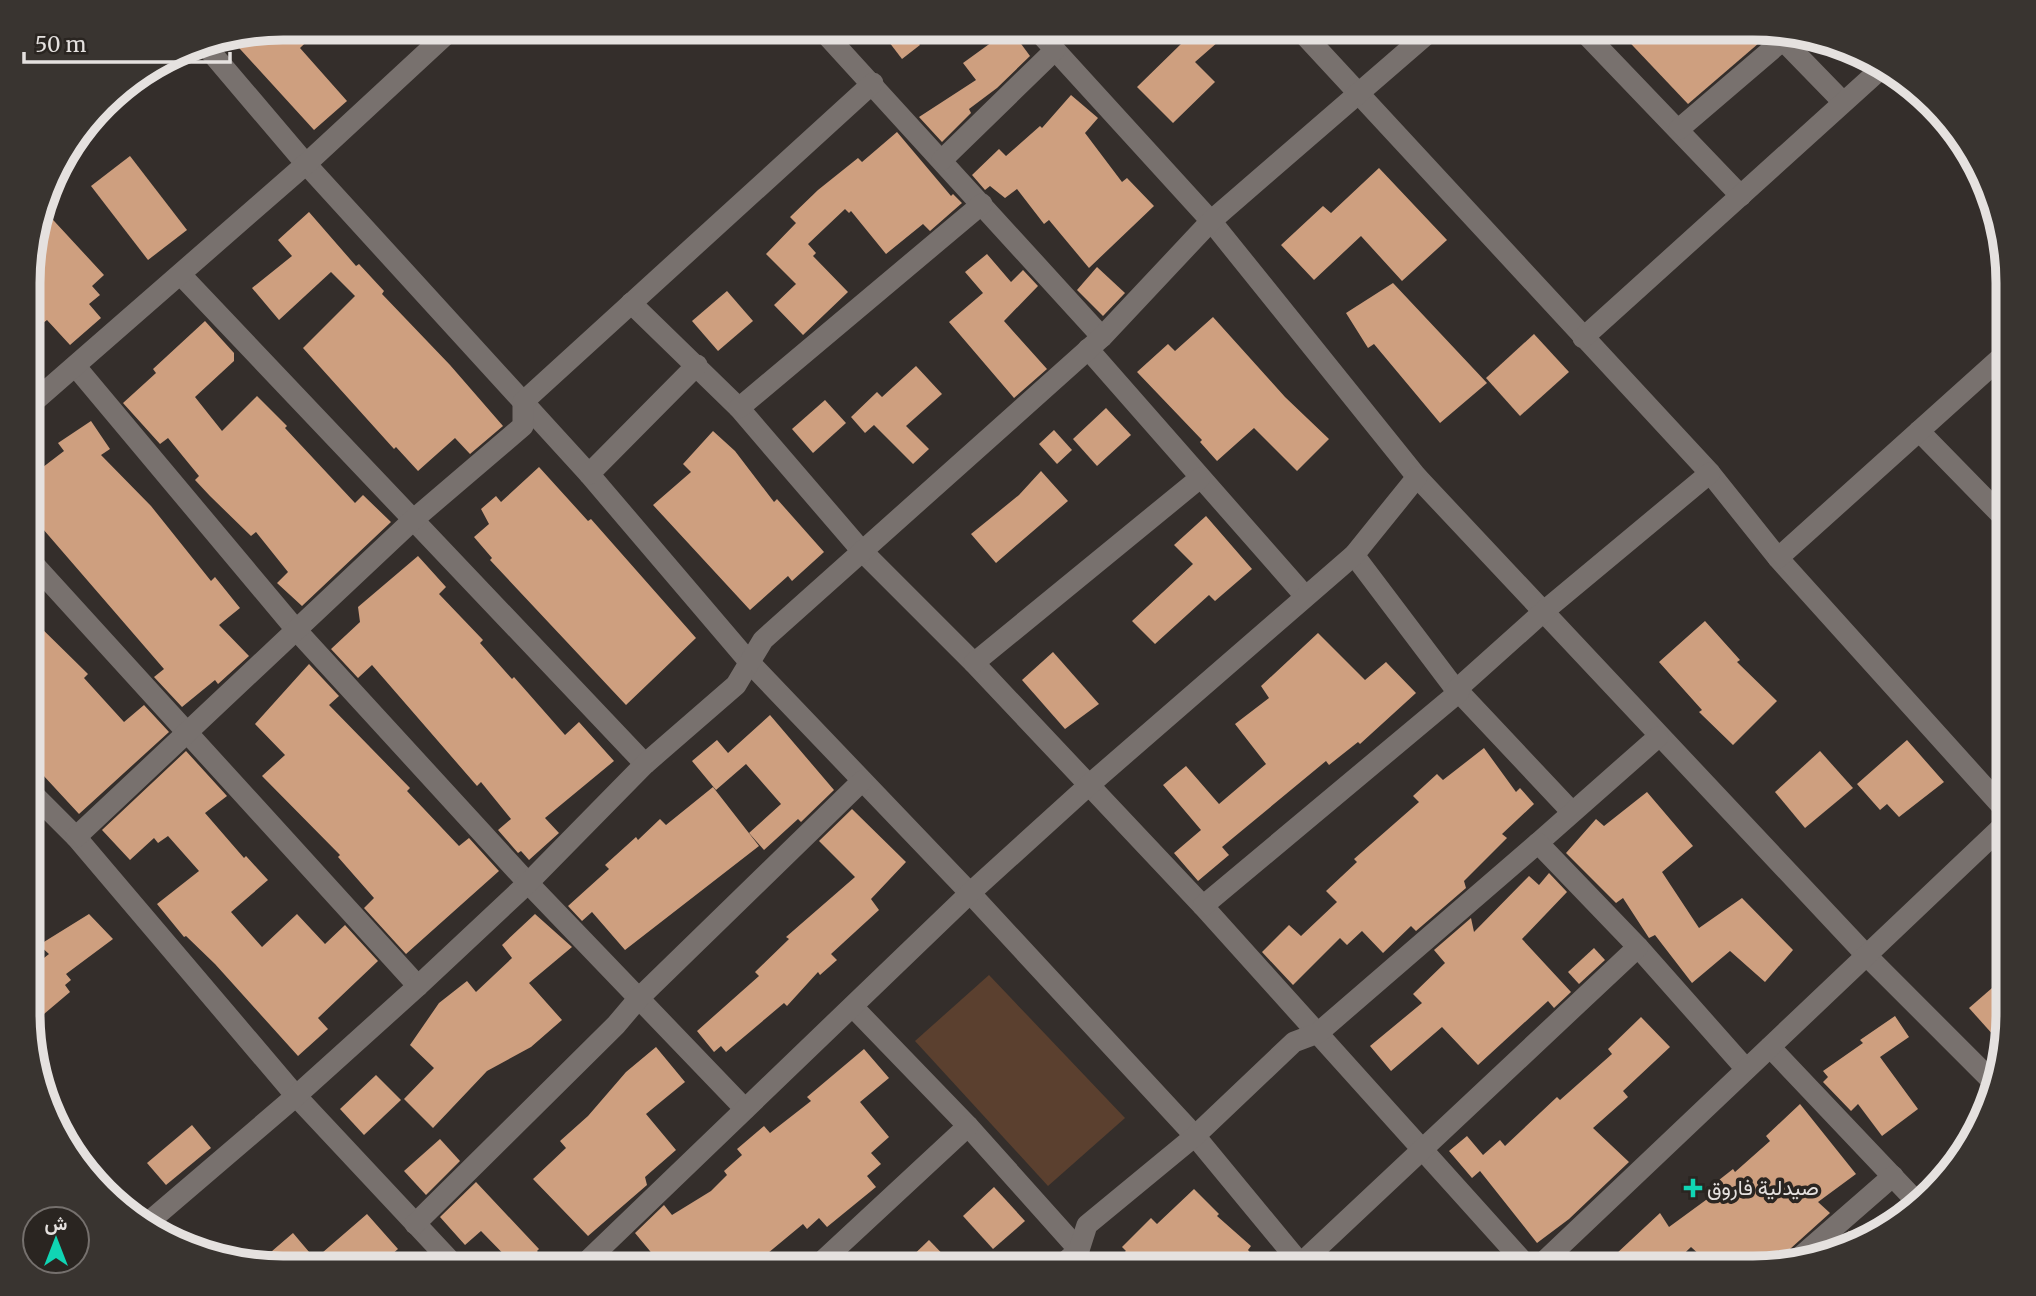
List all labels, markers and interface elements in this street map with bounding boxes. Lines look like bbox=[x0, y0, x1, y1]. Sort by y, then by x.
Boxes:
scale bar bbox=[24, 21, 231, 65]
text: 50 m bbox=[35, 31, 86, 58]
place label: صيدلية فاروق bbox=[1707, 1174, 1819, 1201]
marker: صيدلية فاروق bbox=[1685, 1180, 1701, 1196]
north arrow bbox=[21, 1205, 91, 1275]
text: ش bbox=[45, 1211, 68, 1235]

